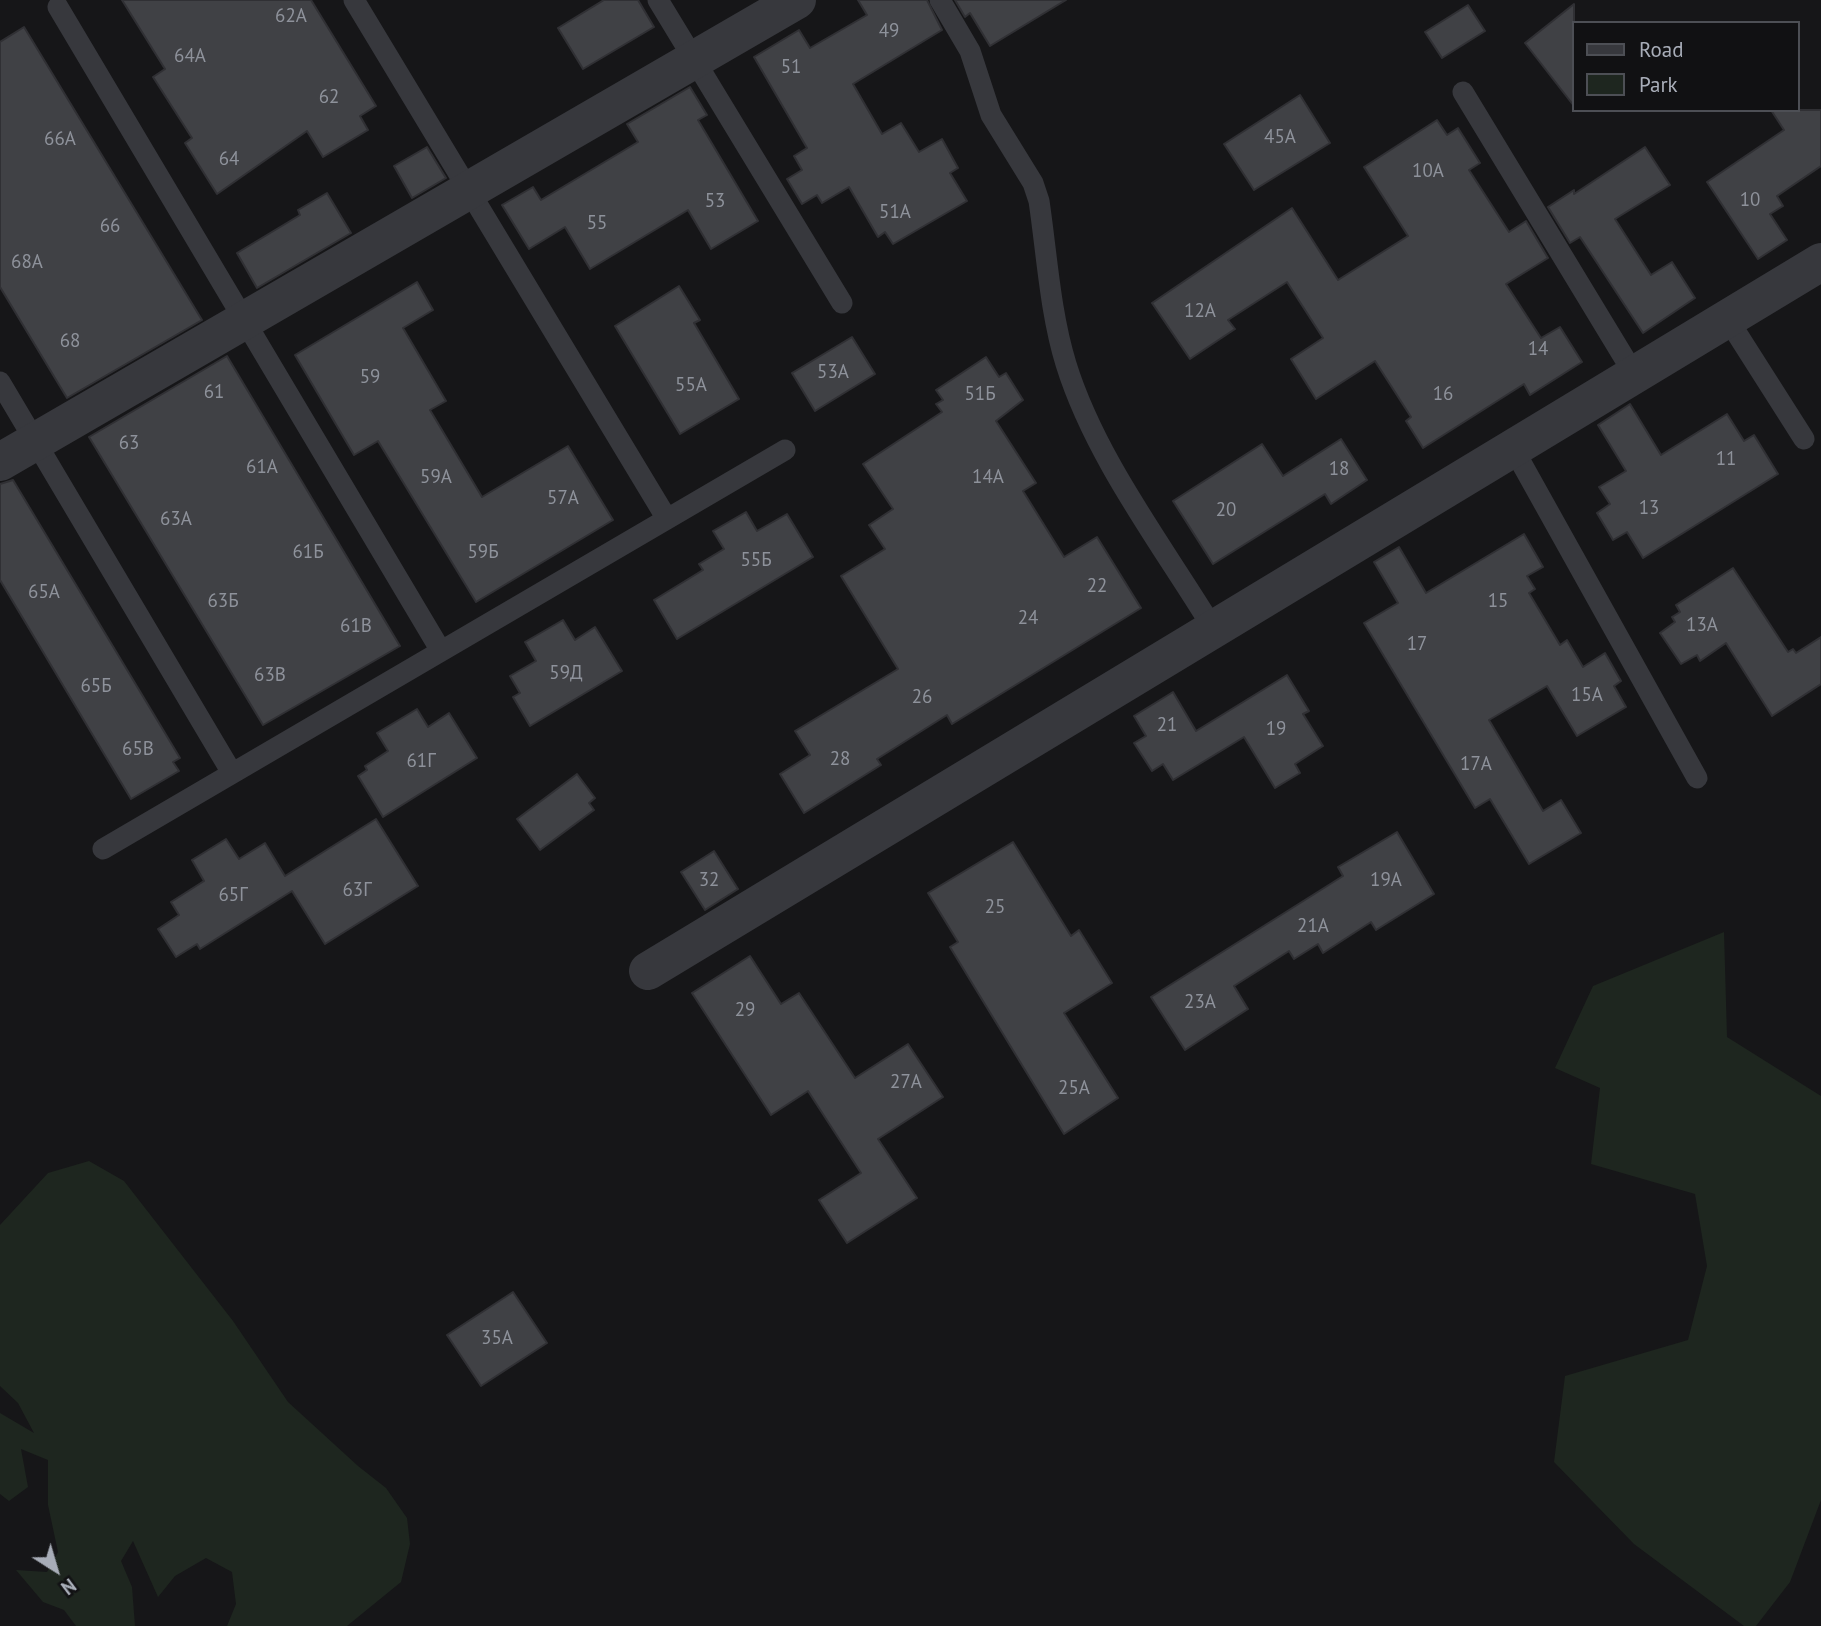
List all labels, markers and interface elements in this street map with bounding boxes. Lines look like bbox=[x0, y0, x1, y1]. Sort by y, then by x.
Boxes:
house number: 62А bbox=[275, 6, 307, 28]
house number: 49 bbox=[879, 21, 899, 43]
legend bbox=[1573, 21, 1800, 112]
text: Road bbox=[1639, 36, 1683, 63]
house number: 64А bbox=[174, 46, 206, 68]
house number: 51 bbox=[781, 57, 801, 79]
text: Park bbox=[1639, 71, 1678, 98]
house number: 62 bbox=[319, 87, 339, 109]
house number: 45А bbox=[1264, 127, 1296, 149]
house number: 66А bbox=[44, 129, 76, 151]
house number: 64 bbox=[219, 149, 239, 171]
house number: 10А bbox=[1412, 161, 1444, 183]
house number: 10 bbox=[1740, 190, 1760, 212]
house number: 53 bbox=[705, 191, 725, 213]
house number: 51А bbox=[879, 202, 911, 224]
house number: 55 bbox=[587, 213, 607, 235]
house number: 66 bbox=[100, 216, 120, 238]
house number: 68А bbox=[11, 252, 43, 274]
house number: 12А bbox=[1184, 301, 1216, 323]
house number: 68 bbox=[60, 331, 80, 353]
house number: 14 bbox=[1528, 339, 1548, 361]
house number: 53А bbox=[817, 362, 849, 384]
house number: 59 bbox=[360, 367, 380, 389]
house number: 55А bbox=[675, 375, 707, 397]
house number: 61 bbox=[204, 382, 224, 404]
house number: 51Б bbox=[964, 384, 996, 406]
house number: 16 bbox=[1433, 384, 1453, 406]
house number: 63 bbox=[119, 433, 139, 455]
house number: 11 bbox=[1716, 449, 1736, 471]
house number: 61А bbox=[246, 457, 278, 479]
house number: 18 bbox=[1329, 459, 1349, 481]
house number: 59А bbox=[420, 467, 452, 489]
house number: 14А bbox=[972, 467, 1004, 489]
house number: 57А bbox=[547, 488, 579, 510]
house number: 13 bbox=[1639, 498, 1659, 520]
house number: 20 bbox=[1216, 500, 1236, 522]
house number: 63А bbox=[160, 509, 192, 531]
house number: 61Б bbox=[292, 542, 324, 564]
house number: 59Б bbox=[467, 542, 499, 564]
house number: 55Б bbox=[740, 550, 772, 572]
house number: 22 bbox=[1087, 576, 1107, 598]
house number: 65А bbox=[28, 582, 60, 604]
house number: 63Б bbox=[207, 591, 239, 613]
house number: 15 bbox=[1488, 591, 1508, 613]
house number: 24 bbox=[1018, 608, 1038, 630]
house number: 13А bbox=[1686, 615, 1718, 637]
house number: 61В bbox=[340, 616, 372, 638]
house number: 17 bbox=[1407, 634, 1427, 656]
house number: 59Д bbox=[549, 663, 583, 685]
house number: 63В bbox=[254, 665, 286, 687]
house number: 65Б bbox=[80, 676, 112, 698]
house number: 15А bbox=[1571, 685, 1603, 707]
house number: 26 bbox=[912, 687, 932, 709]
house number: 21 bbox=[1157, 715, 1177, 737]
house number: 19 bbox=[1266, 719, 1286, 741]
house number: 65В bbox=[122, 739, 154, 761]
house number: 28 bbox=[830, 749, 850, 771]
house number: 61Г bbox=[406, 751, 436, 773]
house number: 17А bbox=[1460, 754, 1492, 776]
house number: 32 bbox=[699, 870, 719, 892]
house number: 19А bbox=[1370, 870, 1402, 892]
house number: 63Г bbox=[342, 880, 372, 902]
house number: 65Г bbox=[218, 885, 248, 907]
house number: 25 bbox=[985, 897, 1005, 919]
house number: 21А bbox=[1297, 916, 1329, 938]
house number: 23А bbox=[1184, 992, 1216, 1014]
house number: 29 bbox=[735, 1000, 755, 1022]
house number: 27А bbox=[890, 1072, 922, 1094]
house number: 25А bbox=[1058, 1078, 1090, 1100]
house number: 35А bbox=[481, 1328, 513, 1350]
north arrow bbox=[21, 1535, 91, 1605]
text: N bbox=[56, 1573, 81, 1600]

